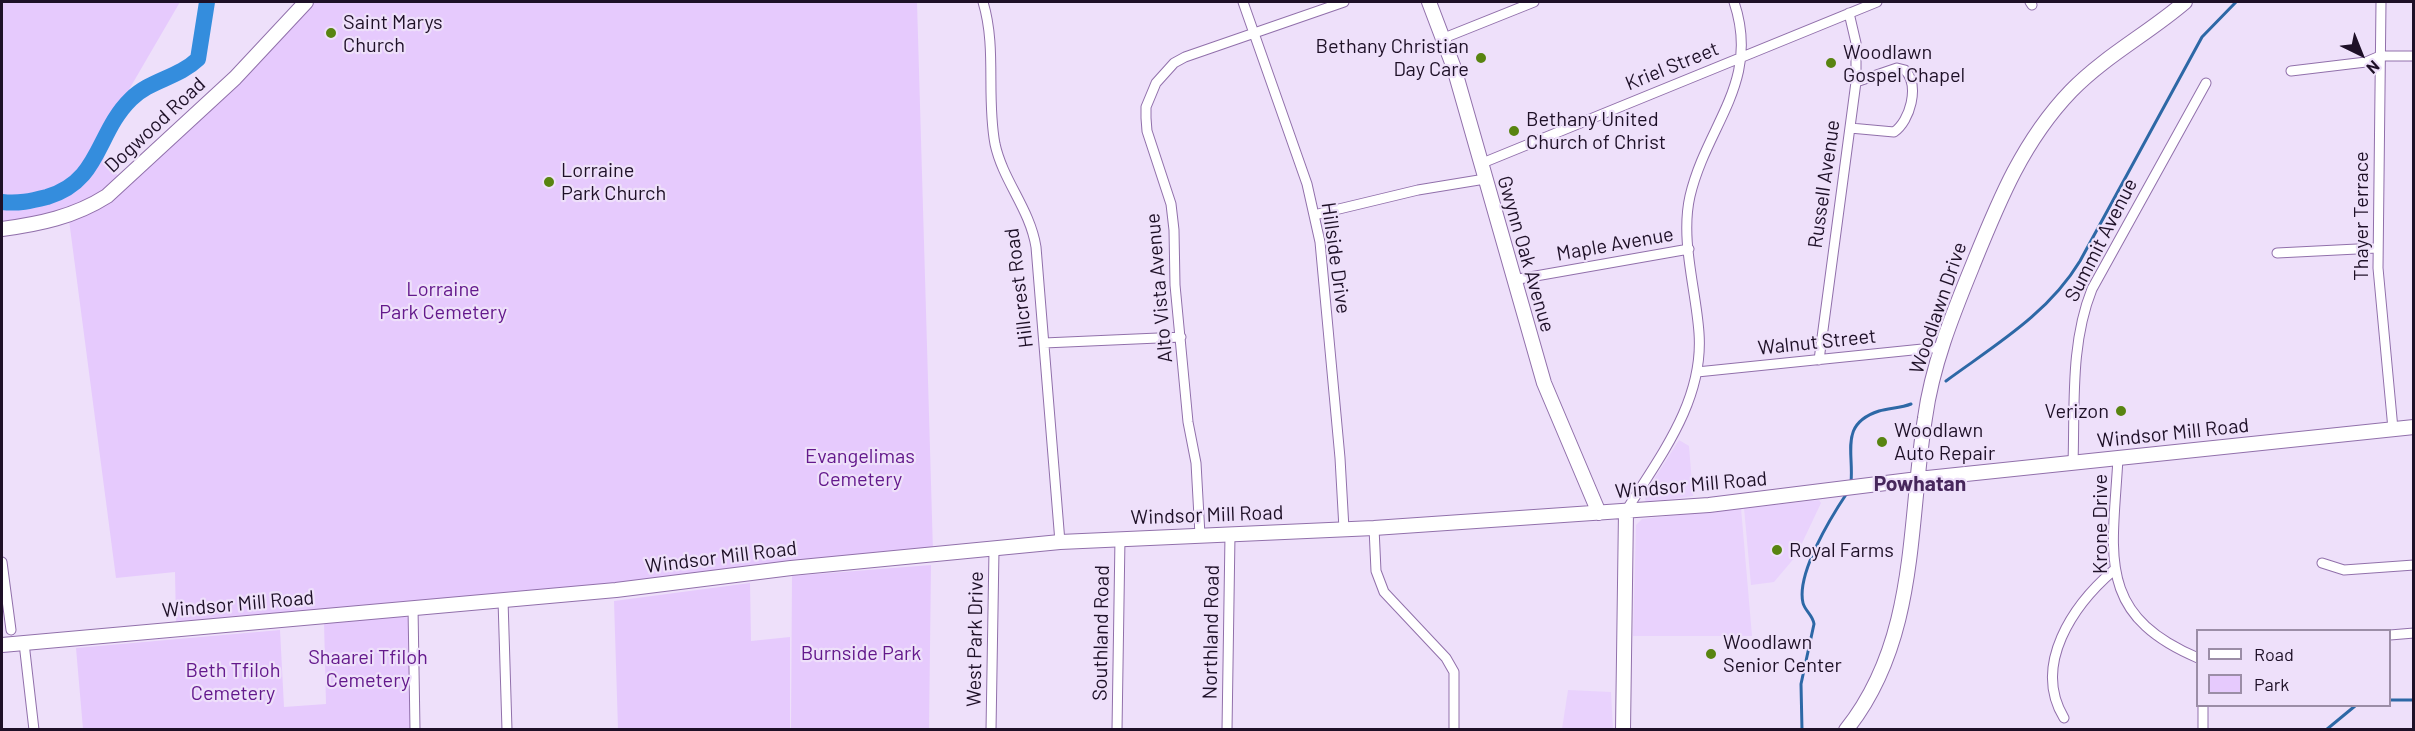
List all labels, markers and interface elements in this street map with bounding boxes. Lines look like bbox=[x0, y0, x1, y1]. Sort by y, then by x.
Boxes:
place label: Saint Marys Church bbox=[343, 10, 443, 57]
north arrow bbox=[2331, 24, 2391, 84]
marker: Saint Marys Church bbox=[324, 26, 338, 40]
place label: Bethany Christian Day Care bbox=[1316, 34, 1469, 81]
street label: Kriel Street bbox=[1622, 36, 1722, 96]
place label: Woodlawn Gospel Chapel bbox=[1843, 40, 1965, 87]
marker: Bethany Christian Day Care bbox=[1474, 51, 1488, 65]
marker: Woodlawn Gospel Chapel bbox=[1824, 56, 1838, 70]
text: N bbox=[2363, 57, 2384, 78]
street label: Dogwood Road bbox=[100, 72, 210, 178]
place label: Bethany United Church of Christ bbox=[1526, 107, 1666, 154]
street label: Russell Avenue bbox=[1803, 118, 1845, 250]
marker: Bethany United Church of Christ bbox=[1507, 124, 1521, 138]
street label: Thayer Terrace bbox=[2349, 151, 2373, 281]
place label: Lorraine Park Church bbox=[561, 158, 666, 205]
street label: Gwynn Oak Avenue bbox=[1492, 173, 1560, 335]
street label: Summit Avenue bbox=[2060, 174, 2142, 306]
marker: Lorraine Park Church bbox=[542, 175, 556, 189]
street label: Hillside Drive bbox=[1316, 201, 1356, 315]
street label: Alto Vista Avenue bbox=[1141, 212, 1177, 364]
street label: Maple Avenue bbox=[1555, 222, 1675, 266]
street label: Hillcrest Road bbox=[1000, 227, 1038, 349]
street label: Woodlawn Drive bbox=[1904, 239, 1972, 377]
park label: Lorraine Park Cemetery bbox=[379, 277, 507, 324]
street label: Walnut Street bbox=[1757, 324, 1877, 360]
place label: Verizon bbox=[2045, 399, 2109, 423]
marker: Verizon bbox=[2114, 404, 2128, 418]
street label: Windsor Mill Road bbox=[2096, 413, 2250, 453]
place label: Woodlawn Auto Repair bbox=[1894, 418, 1995, 465]
marker: Woodlawn Auto Repair bbox=[1875, 435, 1889, 449]
park label: Evangelimas Cemetery bbox=[805, 444, 915, 491]
street label: Windsor Mill Road bbox=[1614, 466, 1768, 504]
district label: Powhatan bbox=[1874, 471, 1966, 497]
street label: Krone Drive bbox=[2088, 474, 2112, 574]
street label: Windsor Mill Road bbox=[1130, 500, 1284, 530]
street label: Windsor Mill Road bbox=[644, 536, 798, 578]
place label: Royal Farms bbox=[1789, 538, 1894, 562]
marker: Royal Farms bbox=[1770, 543, 1784, 557]
street label: Northland Road bbox=[1198, 564, 1224, 700]
street label: Southland Road bbox=[1088, 565, 1114, 701]
street label: West Park Drive bbox=[962, 571, 988, 707]
street label: Windsor Mill Road bbox=[161, 585, 315, 623]
legend bbox=[2196, 629, 2391, 707]
place label: Woodlawn Senior Center bbox=[1723, 630, 1842, 677]
park label: Burnside Park bbox=[801, 641, 921, 665]
text: Road bbox=[2254, 643, 2294, 665]
park label: Shaarei Tfiloh Cemetery bbox=[308, 645, 428, 692]
marker: Woodlawn Senior Center bbox=[1704, 647, 1718, 661]
park label: Beth Tfiloh Cemetery bbox=[185, 658, 281, 705]
text: Park bbox=[2254, 673, 2289, 695]

